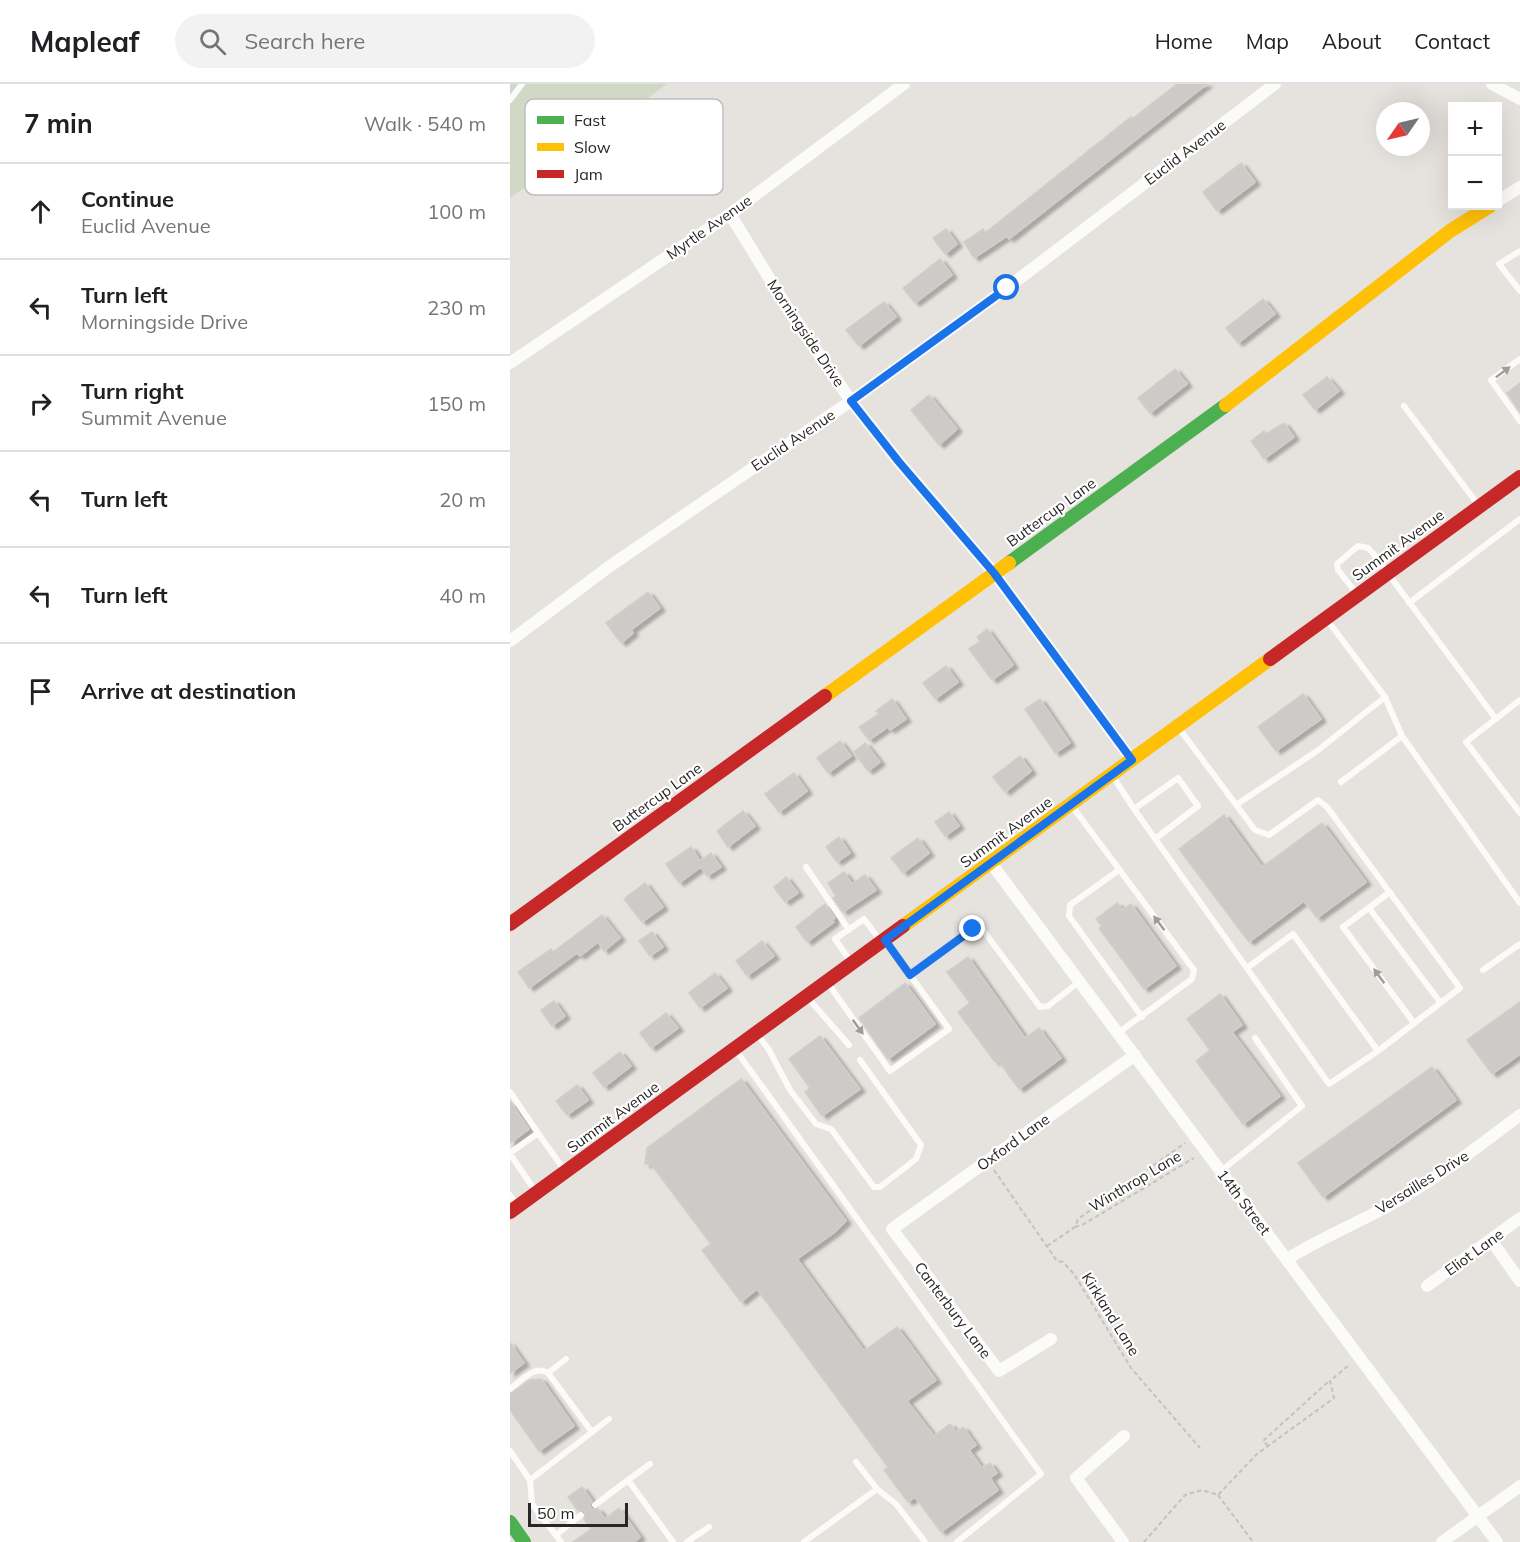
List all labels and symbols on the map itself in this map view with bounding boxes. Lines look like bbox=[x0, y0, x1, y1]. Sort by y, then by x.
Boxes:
legend bbox=[525, 99, 723, 195]
north arrow bbox=[1376, 102, 1430, 156]
text: Fast bbox=[574, 110, 606, 130]
street label: Euclid Avenue bbox=[1140, 115, 1230, 189]
text: Slow bbox=[574, 137, 611, 157]
text: Jam bbox=[574, 164, 603, 184]
street label: Myrtle Avenue bbox=[663, 191, 755, 263]
route start bbox=[993, 274, 1019, 300]
street label: Morningside Drive bbox=[763, 276, 849, 390]
one-way arrow bbox=[1494, 366, 1510, 378]
street label: Euclid Avenue bbox=[747, 405, 839, 475]
street label: Buttercup Lane bbox=[1003, 473, 1099, 551]
street label: Summit Avenue bbox=[1348, 505, 1448, 585]
street label: Buttercup Lane bbox=[609, 758, 705, 836]
street label: Summit Avenue bbox=[956, 792, 1056, 872]
route end bbox=[959, 915, 985, 941]
one-way arrow bbox=[1153, 916, 1165, 932]
one-way arrow bbox=[1373, 968, 1385, 984]
one-way arrow bbox=[852, 1019, 864, 1034]
street label: Summit Avenue bbox=[563, 1077, 663, 1157]
street label: Oxford Lane bbox=[973, 1109, 1053, 1175]
street label: Winthrop Lane bbox=[1086, 1146, 1184, 1216]
street label: Versailles Drive bbox=[1372, 1146, 1472, 1218]
street label: 14th Street bbox=[1213, 1165, 1275, 1239]
street label: Eliot Lane bbox=[1441, 1224, 1507, 1280]
street label: Canterbury Lane bbox=[910, 1258, 996, 1362]
street label: Kirkland Lane bbox=[1078, 1269, 1144, 1359]
scale bar bbox=[528, 1500, 628, 1528]

